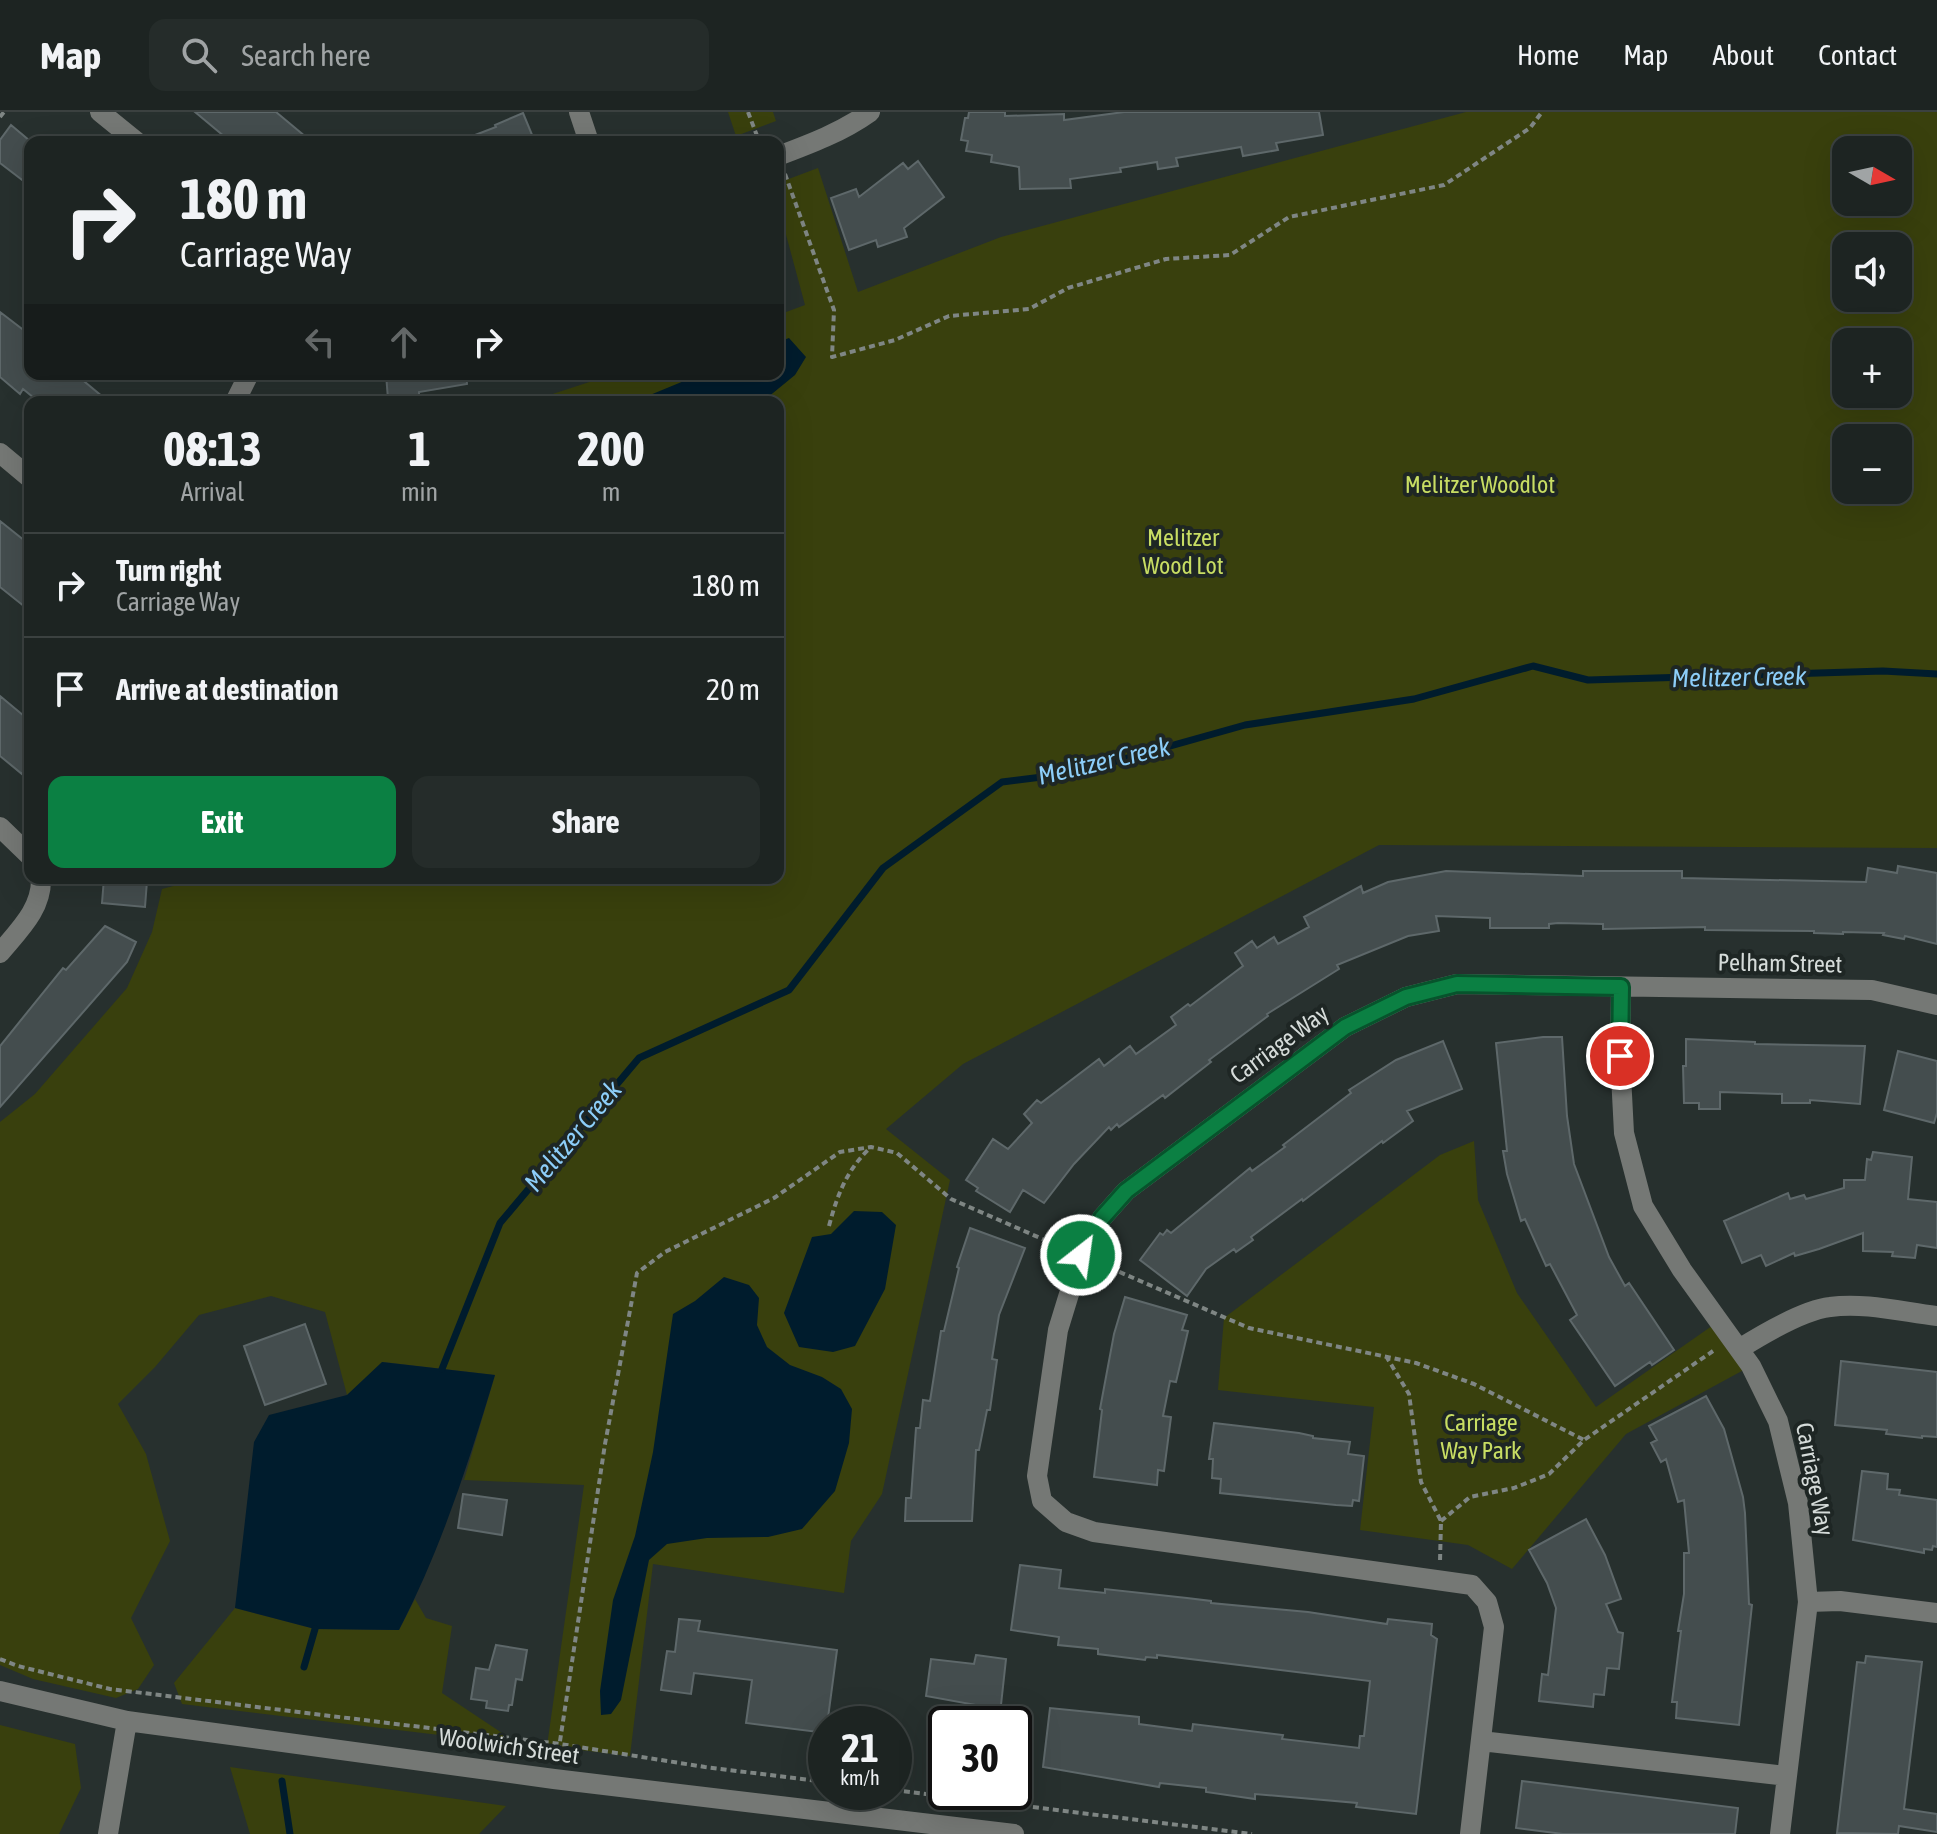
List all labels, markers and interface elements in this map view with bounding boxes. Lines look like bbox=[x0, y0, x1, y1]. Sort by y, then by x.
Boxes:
search box bbox=[149, 19, 709, 91]
icon: search bbox=[177, 33, 221, 77]
text: Map bbox=[40, 34, 101, 77]
text: Search here bbox=[241, 38, 371, 72]
text: Home bbox=[1517, 39, 1579, 71]
text: Map bbox=[1623, 39, 1668, 71]
text: About bbox=[1712, 39, 1774, 71]
text: Contact bbox=[1818, 39, 1897, 71]
north arrow bbox=[1832, 136, 1912, 216]
map controls bbox=[1832, 136, 1912, 504]
text: 180 m bbox=[180, 167, 307, 231]
icon: right bbox=[48, 168, 152, 272]
button: sound bbox=[1832, 232, 1912, 312]
text: Carriage Way bbox=[180, 233, 352, 275]
icon: left bbox=[298, 320, 342, 364]
icon: ahead bbox=[382, 320, 426, 364]
icon: right bbox=[466, 320, 510, 364]
button: + bbox=[1832, 328, 1912, 408]
text: 08:13 bbox=[163, 421, 262, 476]
text: 1 bbox=[408, 421, 431, 476]
text: 200 bbox=[577, 421, 645, 476]
button: − bbox=[1832, 424, 1912, 504]
park label: Melitzer Woodlot bbox=[1405, 471, 1555, 498]
text: Arrival bbox=[181, 477, 244, 507]
text: min bbox=[401, 477, 438, 507]
text: m bbox=[602, 477, 620, 507]
park label: Melitzer Wood Lot bbox=[1142, 524, 1224, 579]
text: Turn right bbox=[116, 553, 222, 587]
icon: right bbox=[48, 563, 92, 607]
text: 180 m bbox=[692, 568, 760, 602]
text: Carriage Way bbox=[116, 587, 240, 617]
water label: Melitzer Creek bbox=[1671, 661, 1807, 693]
icon: arrive bbox=[48, 667, 92, 711]
text: Arrive at destination bbox=[116, 672, 338, 706]
text: 20 m bbox=[706, 672, 760, 706]
water label: Melitzer Creek bbox=[1035, 731, 1174, 791]
button: Exit bbox=[48, 776, 396, 868]
button: Share bbox=[412, 776, 760, 868]
street label: Pelham Street bbox=[1717, 948, 1843, 978]
street label: Carriage Way bbox=[1225, 999, 1333, 1089]
pin bbox=[1586, 1022, 1654, 1090]
icon: arrive bbox=[1598, 1034, 1642, 1078]
water label: Melitzer Creek bbox=[518, 1074, 628, 1197]
position arrow bbox=[1039, 1213, 1123, 1297]
park label: Carriage Way Park bbox=[1440, 1409, 1522, 1464]
street label: Carriage Way bbox=[1791, 1420, 1839, 1538]
speed limit sign: 30 bbox=[928, 1706, 1032, 1810]
street label: Woolwich Street bbox=[437, 1723, 581, 1769]
text: 21 bbox=[841, 1725, 879, 1770]
text: km/h bbox=[840, 1766, 880, 1789]

